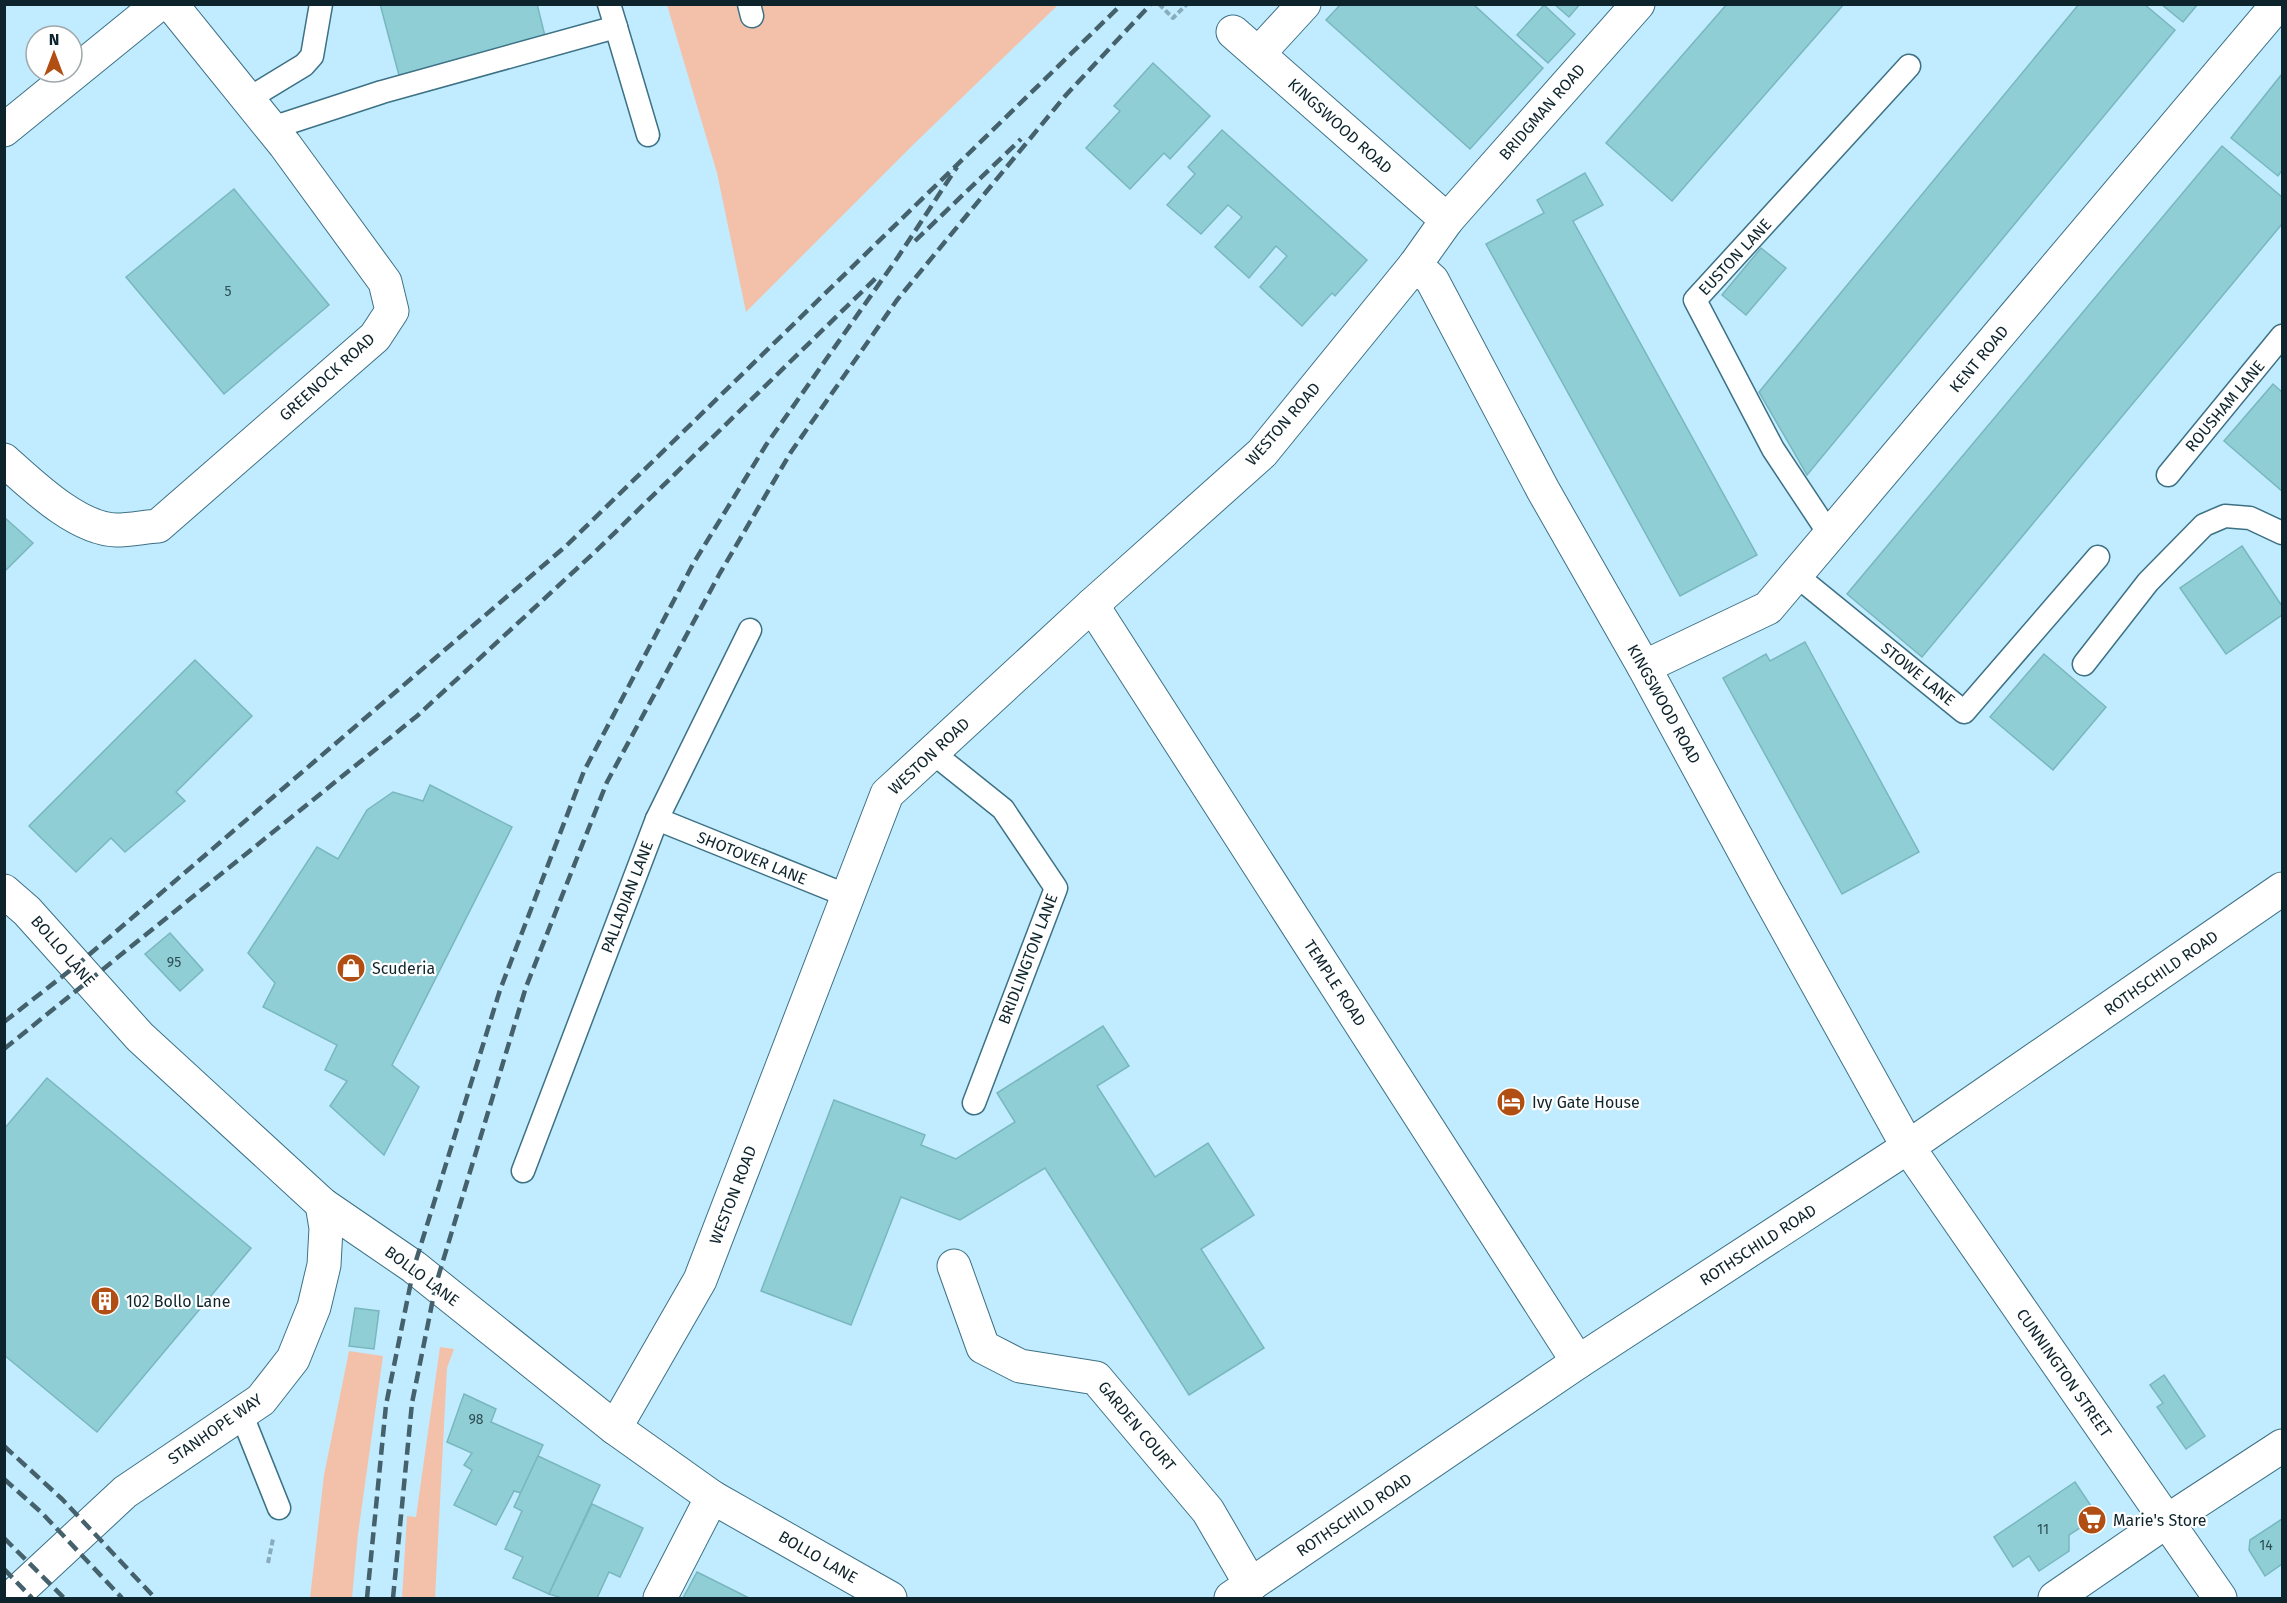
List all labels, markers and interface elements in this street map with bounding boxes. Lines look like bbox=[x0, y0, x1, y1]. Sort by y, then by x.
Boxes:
north arrow bbox=[24, 24, 84, 84]
text: N bbox=[49, 30, 59, 49]
street label: BRIDGMAN ROAD bbox=[1495, 60, 1589, 164]
street label: KINGSWOOD ROAD bbox=[1284, 74, 1396, 178]
street label: EUSTON LANE bbox=[1695, 215, 1775, 299]
house number: 5 bbox=[224, 283, 232, 300]
street label: KENT ROAD bbox=[1946, 322, 2012, 396]
street label: GREENOCK ROAD bbox=[276, 329, 378, 425]
street label: ROUSHAM LANE bbox=[2181, 357, 2269, 455]
street label: WESTON ROAD bbox=[1242, 379, 1324, 469]
street label: STOWE LANE bbox=[1877, 638, 1959, 710]
street label: KINGSWOOD ROAD bbox=[1623, 641, 1705, 767]
street label: WESTON ROAD bbox=[885, 714, 973, 798]
street label: SHOTOVER LANE bbox=[694, 827, 810, 889]
street label: PALLADIAN LANE bbox=[597, 838, 657, 956]
street label: BRIDLINGTON LANE bbox=[994, 891, 1062, 1027]
street label: BOLLO LANE bbox=[27, 912, 99, 990]
street label: ROTHSCHILD ROAD bbox=[2100, 927, 2222, 1019]
street label: TEMPLE ROAD bbox=[1300, 936, 1370, 1030]
shop icon: Scuderia bbox=[335, 952, 367, 984]
house number: 95 bbox=[167, 954, 181, 971]
place label: Scuderia bbox=[372, 959, 435, 978]
hotel icon: Ivy Gate House bbox=[1495, 1086, 1527, 1118]
place label: Ivy Gate House bbox=[1532, 1093, 1640, 1112]
street label: WESTON ROAD bbox=[706, 1143, 760, 1247]
street label: ROTHSCHILD ROAD bbox=[1696, 1200, 1820, 1290]
street label: BOLLO LANE bbox=[381, 1242, 463, 1310]
building icon: 102 Bollo Lane bbox=[89, 1285, 121, 1317]
place label: 102 Bollo Lane bbox=[126, 1292, 230, 1311]
street label: CUNNINGTON STREET bbox=[2013, 1305, 2116, 1441]
street label: GARDEN COURT bbox=[1094, 1377, 1180, 1475]
street label: STANHOPE WAY bbox=[164, 1389, 266, 1468]
house number: 98 bbox=[468, 1411, 484, 1428]
street label: ROTHSCHILD ROAD bbox=[1293, 1469, 1415, 1561]
supermarket icon: Marie's Store bbox=[2076, 1504, 2108, 1536]
place label: Marie's Store bbox=[2113, 1511, 2206, 1530]
house number: 11 bbox=[2037, 1521, 2049, 1538]
street label: BOLLO LANE bbox=[775, 1527, 861, 1587]
house number: 14 bbox=[2259, 1537, 2273, 1554]

